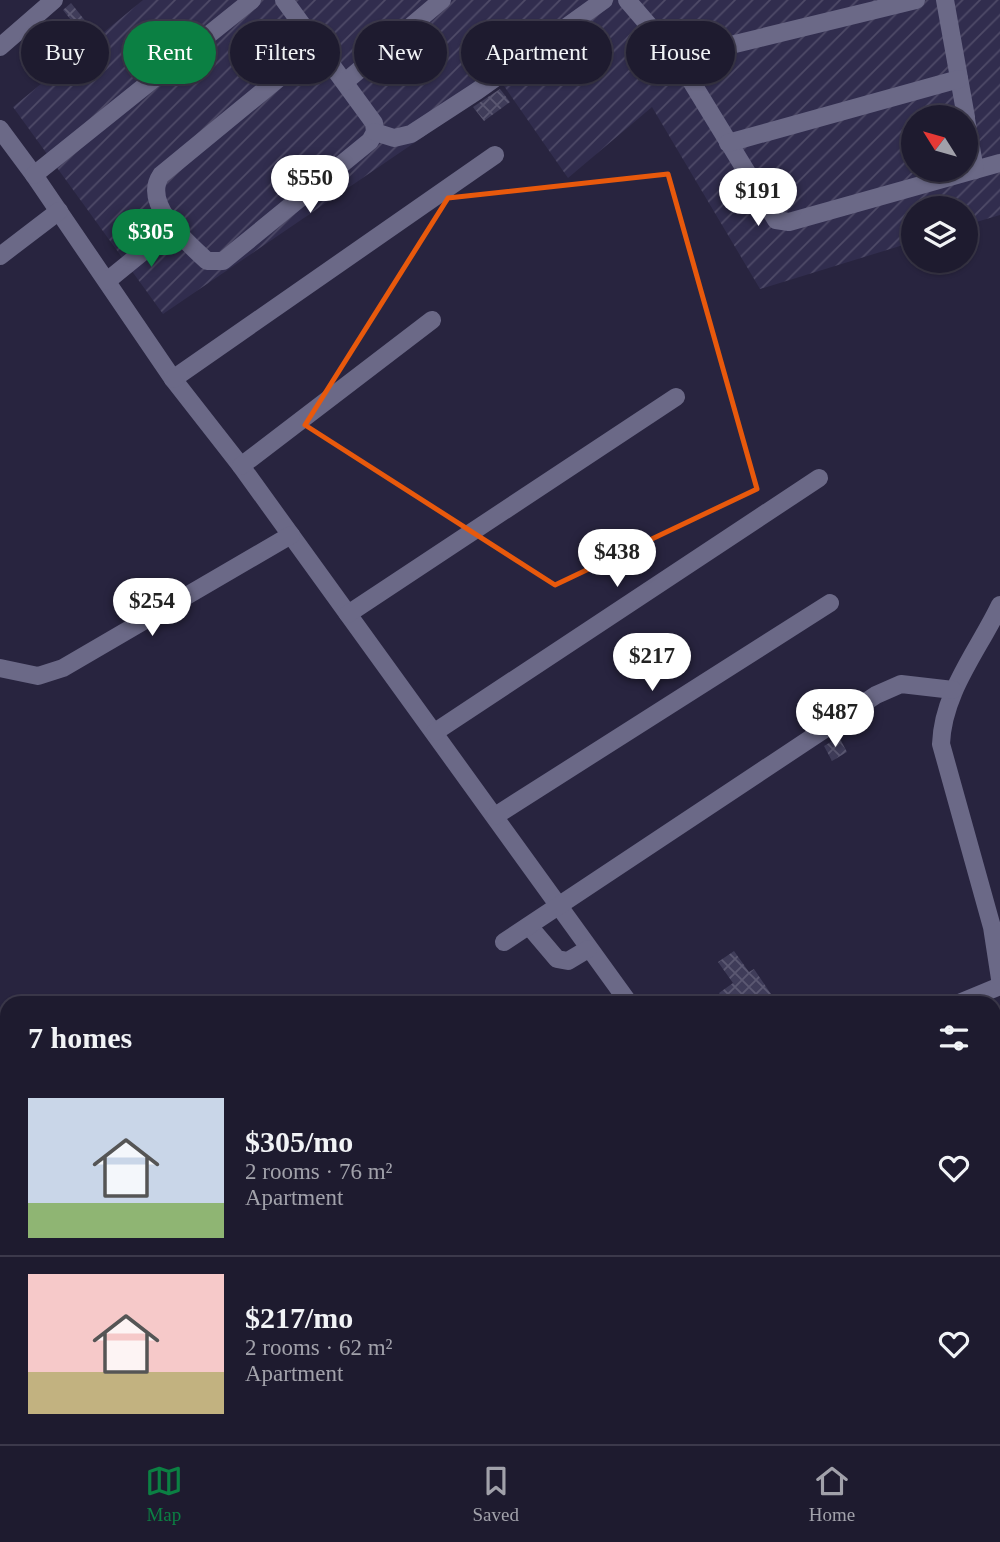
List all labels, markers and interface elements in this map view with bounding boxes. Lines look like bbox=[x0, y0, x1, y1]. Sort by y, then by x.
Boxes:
chip: Buy bbox=[21, 21, 109, 84]
chip: Rent bbox=[123, 21, 216, 84]
chip: Filters bbox=[230, 21, 340, 84]
chip: New bbox=[354, 21, 447, 84]
chip: Apartment bbox=[461, 21, 612, 84]
chip: House bbox=[626, 21, 735, 84]
north arrow bbox=[901, 105, 978, 182]
map controls bbox=[901, 105, 978, 273]
pin: $550 bbox=[269, 156, 351, 215]
text: $550 bbox=[287, 165, 333, 190]
pin: $191 bbox=[717, 168, 799, 228]
text: $191 bbox=[735, 178, 781, 203]
button: layers bbox=[901, 196, 978, 273]
pin: $305 bbox=[110, 210, 192, 269]
text: $305 bbox=[128, 219, 174, 244]
pin: $438 bbox=[576, 530, 658, 589]
text: $438 bbox=[594, 539, 640, 564]
pin: $254 bbox=[111, 578, 193, 638]
text: $254 bbox=[129, 588, 175, 613]
pin: $217 bbox=[611, 634, 693, 693]
text: $217 bbox=[629, 643, 675, 668]
pin: $487 bbox=[794, 690, 876, 749]
text: $487 bbox=[812, 699, 858, 724]
icon: filters bbox=[935, 1019, 973, 1057]
text: 7 homes bbox=[28, 1021, 132, 1054]
text: $305/mo bbox=[245, 1125, 353, 1158]
icon: home bbox=[84, 1126, 168, 1210]
icon: heart bbox=[935, 1149, 973, 1187]
text: 2 rooms · 76 m² bbox=[245, 1159, 392, 1184]
text: Apartment bbox=[245, 1185, 343, 1210]
text: $217/mo bbox=[245, 1301, 353, 1334]
icon: home bbox=[84, 1302, 168, 1386]
icon: heart bbox=[935, 1325, 973, 1363]
text: 2 rooms · 62 m² bbox=[245, 1335, 392, 1360]
text: Apartment bbox=[245, 1361, 343, 1386]
tab: Map bbox=[145, 1462, 183, 1526]
tab: Saved bbox=[473, 1462, 519, 1526]
tab: Home bbox=[809, 1462, 855, 1526]

